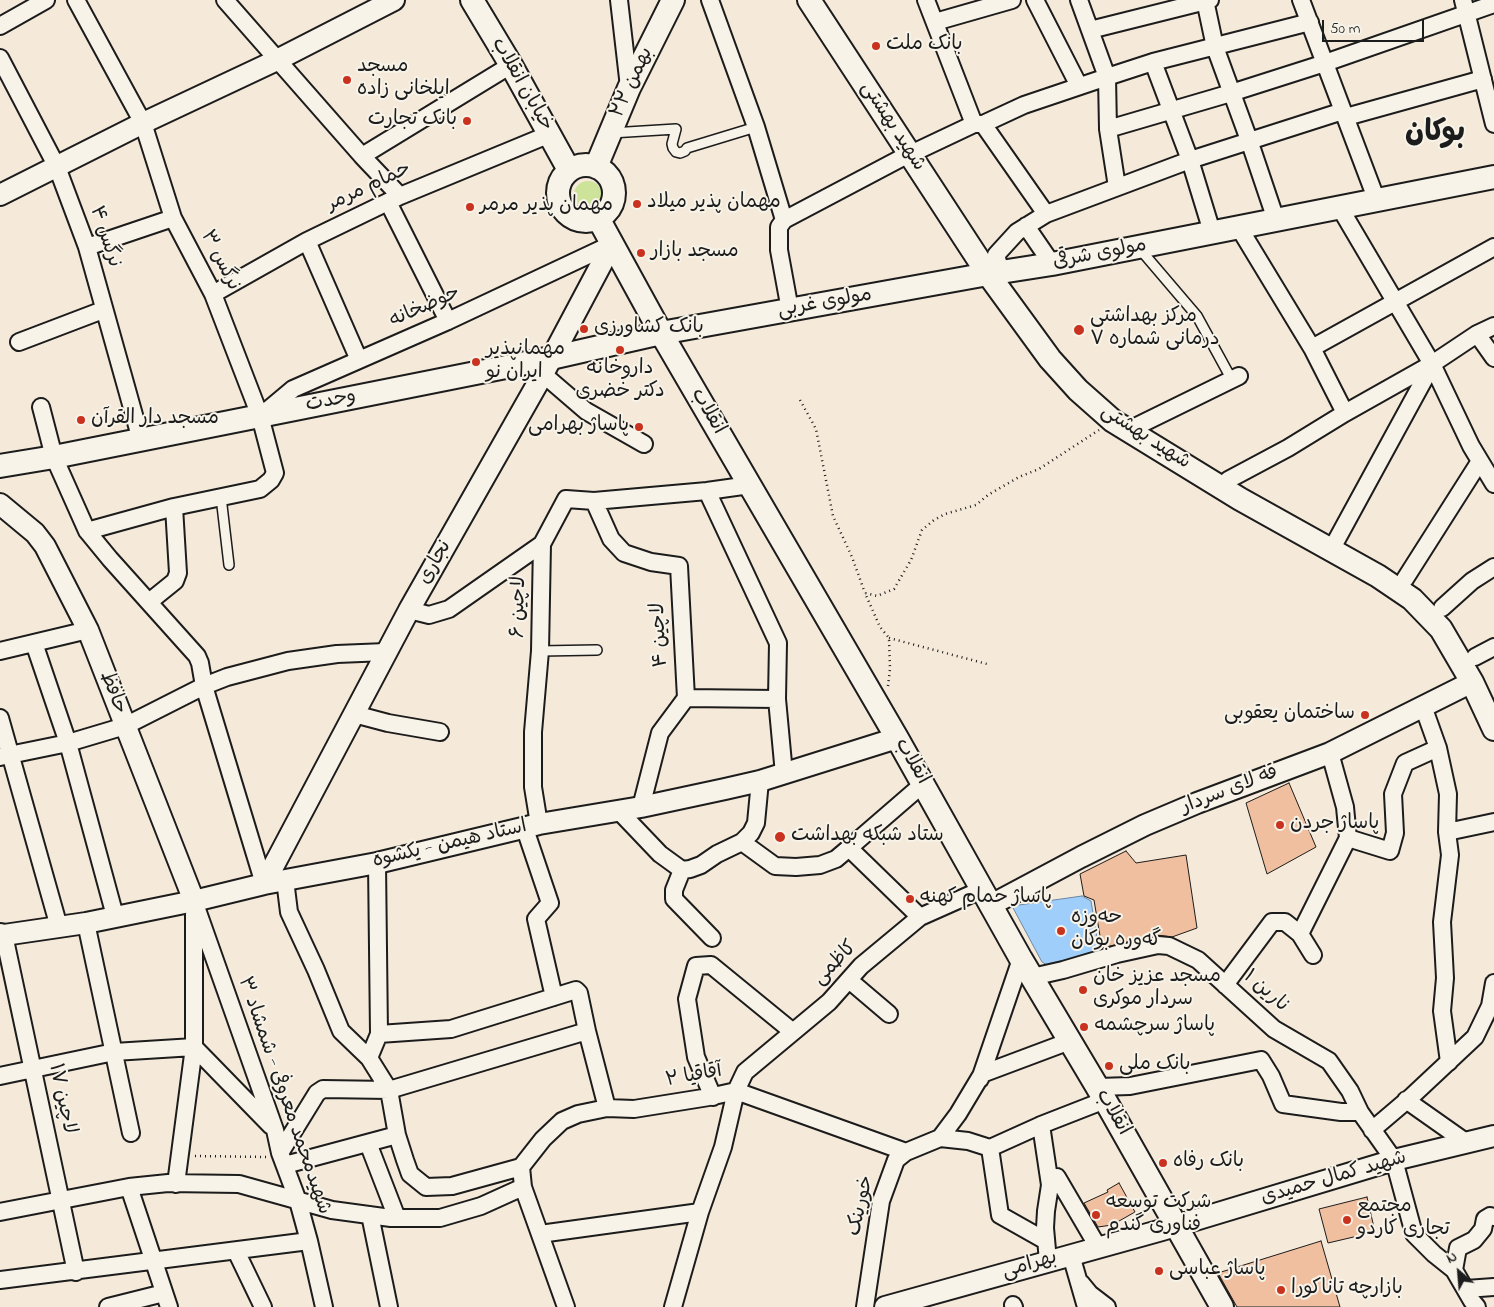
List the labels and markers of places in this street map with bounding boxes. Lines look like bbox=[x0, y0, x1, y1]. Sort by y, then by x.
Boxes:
place label: بانک ملت bbox=[886, 34, 963, 58]
marker: بانک ملت bbox=[870, 40, 882, 52]
place label: مسجد ایلخانی زاده bbox=[357, 56, 450, 103]
marker: مسجد ایلخانی زاده bbox=[341, 74, 353, 86]
place label: بانک تجارت bbox=[368, 109, 457, 133]
marker: بانک تجارت bbox=[461, 115, 473, 127]
place label: مهمان پذیر میلاد bbox=[647, 192, 781, 216]
place label: مهمان پذیر مرمر bbox=[480, 195, 613, 219]
marker: مهمان پذیر میلاد bbox=[631, 198, 643, 210]
marker: مهمان پذیر مرمر bbox=[464, 201, 476, 213]
place label: مسجد بازار bbox=[651, 241, 739, 265]
marker: مسجد بازار bbox=[635, 247, 647, 259]
place label: مرکز بهداشتی درمانی شماره ۷ bbox=[1090, 306, 1220, 353]
place label: بانک کشاورزی bbox=[594, 317, 704, 341]
marker: بانک کشاورزی bbox=[578, 323, 590, 335]
marker: مرکز بهداشتی درمانی شماره ۷ bbox=[1072, 323, 1086, 337]
place label: مهمانپذیر ایران نو bbox=[486, 339, 565, 386]
marker: داروخانه دکتر خضری bbox=[614, 344, 626, 356]
marker: مهمانپذیر ایران نو bbox=[470, 356, 482, 368]
place label: داروخانه دکتر خضری bbox=[575, 358, 665, 405]
place label: مسجد دار القرآن bbox=[91, 408, 219, 432]
marker: مسجد دار القرآن bbox=[75, 414, 87, 426]
place label: پاساژ بهرامی bbox=[528, 415, 629, 439]
marker: پاساژ بهرامی bbox=[633, 421, 645, 433]
place label: ساختمان یعقوبی bbox=[1224, 703, 1355, 727]
marker: ساختمان یعقوبی bbox=[1359, 709, 1371, 721]
place label: پاساژ جردن bbox=[1290, 813, 1379, 837]
marker: پاساژ جردن bbox=[1274, 819, 1286, 831]
place label: ستاد شبکه بهداشت bbox=[791, 825, 944, 849]
marker: ستاد شبکه بهداشت bbox=[773, 830, 787, 844]
place label: پاساژ حمام کهنه bbox=[920, 887, 1052, 911]
marker: پاساژ حمام کهنه bbox=[904, 893, 916, 905]
place label: حه‌وزه گه‌وره بوکان bbox=[1071, 907, 1161, 954]
marker: حه‌وزه گه‌وره بوکان bbox=[1055, 925, 1067, 937]
place label: مسجد عزیز خان سردار موکری bbox=[1093, 966, 1221, 1013]
marker: مسجد عزیز خان سردار موکری bbox=[1077, 984, 1089, 996]
place label: پاساژ سرچشمه bbox=[1094, 1015, 1215, 1039]
marker: پاساژ سرچشمه bbox=[1078, 1021, 1090, 1033]
place label: بانک ملی bbox=[1119, 1054, 1191, 1078]
marker: بانک ملی bbox=[1103, 1060, 1115, 1072]
place label: بانک رفاه bbox=[1173, 1151, 1244, 1175]
marker: بانک رفاه bbox=[1157, 1157, 1169, 1169]
place label: شرکت توسعه فناوری گندم bbox=[1106, 1192, 1212, 1239]
place label: مجتمع تجاری کاردو bbox=[1357, 1196, 1450, 1243]
marker: شرکت توسعه فناوری گندم bbox=[1090, 1209, 1102, 1221]
marker: مجتمع تجاری کاردو bbox=[1341, 1214, 1353, 1226]
place label: پاساژ عباسی bbox=[1169, 1259, 1266, 1283]
marker: پاساژ عباسی bbox=[1153, 1265, 1165, 1277]
place label: بازارچه تاناکورا bbox=[1291, 1278, 1403, 1302]
marker: بازارچه تاناکورا bbox=[1275, 1284, 1287, 1296]

